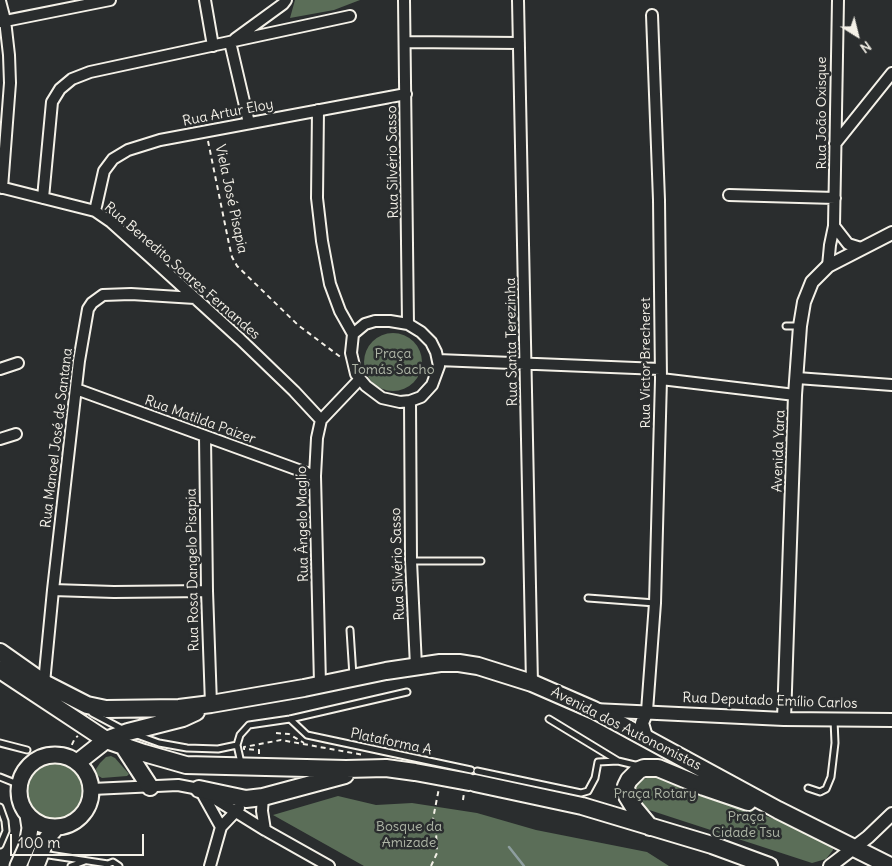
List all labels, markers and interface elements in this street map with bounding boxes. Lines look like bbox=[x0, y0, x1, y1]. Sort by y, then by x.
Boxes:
north arrow bbox=[832, 10, 882, 60]
text: N bbox=[857, 37, 875, 57]
street label: Rua João Oxisque bbox=[814, 57, 830, 169]
street label: Rua Artur Eloy bbox=[181, 96, 275, 130]
street label: Rua Silvério Sasso bbox=[384, 105, 402, 219]
street label: Viela José Pisapia bbox=[211, 143, 251, 255]
street label: Rua Benedito Soares Fernandes bbox=[101, 199, 263, 343]
street label: Rua Santa Terezinha bbox=[502, 277, 522, 407]
street label: Rua Victor Brecheret bbox=[638, 297, 654, 429]
park label: Praça Tomás Sacho bbox=[351, 346, 435, 378]
street label: Rua Manoel José de Santana bbox=[38, 347, 76, 529]
street label: Rua Matilda Paizer bbox=[142, 392, 258, 448]
street label: Avenida Yara bbox=[769, 410, 789, 492]
street label: Rua Ângelo Maglio bbox=[294, 466, 312, 582]
street label: Rua Rosa Dangelo Pisapia bbox=[183, 488, 203, 652]
street label: Rua Silvério Sasso bbox=[388, 507, 408, 621]
street label: Avenida dos Autonomistas bbox=[548, 684, 704, 774]
street label: Rua Deputado Emílio Carlos bbox=[682, 690, 858, 712]
street label: Plataforma A bbox=[349, 725, 433, 759]
park label: Praça Rotary bbox=[613, 786, 697, 802]
park label: Praça Cidade Tsu bbox=[712, 809, 780, 842]
park label: Bosque da Amizade bbox=[376, 819, 442, 852]
scale bar bbox=[12, 824, 146, 856]
text: 100 m bbox=[18, 833, 60, 852]

